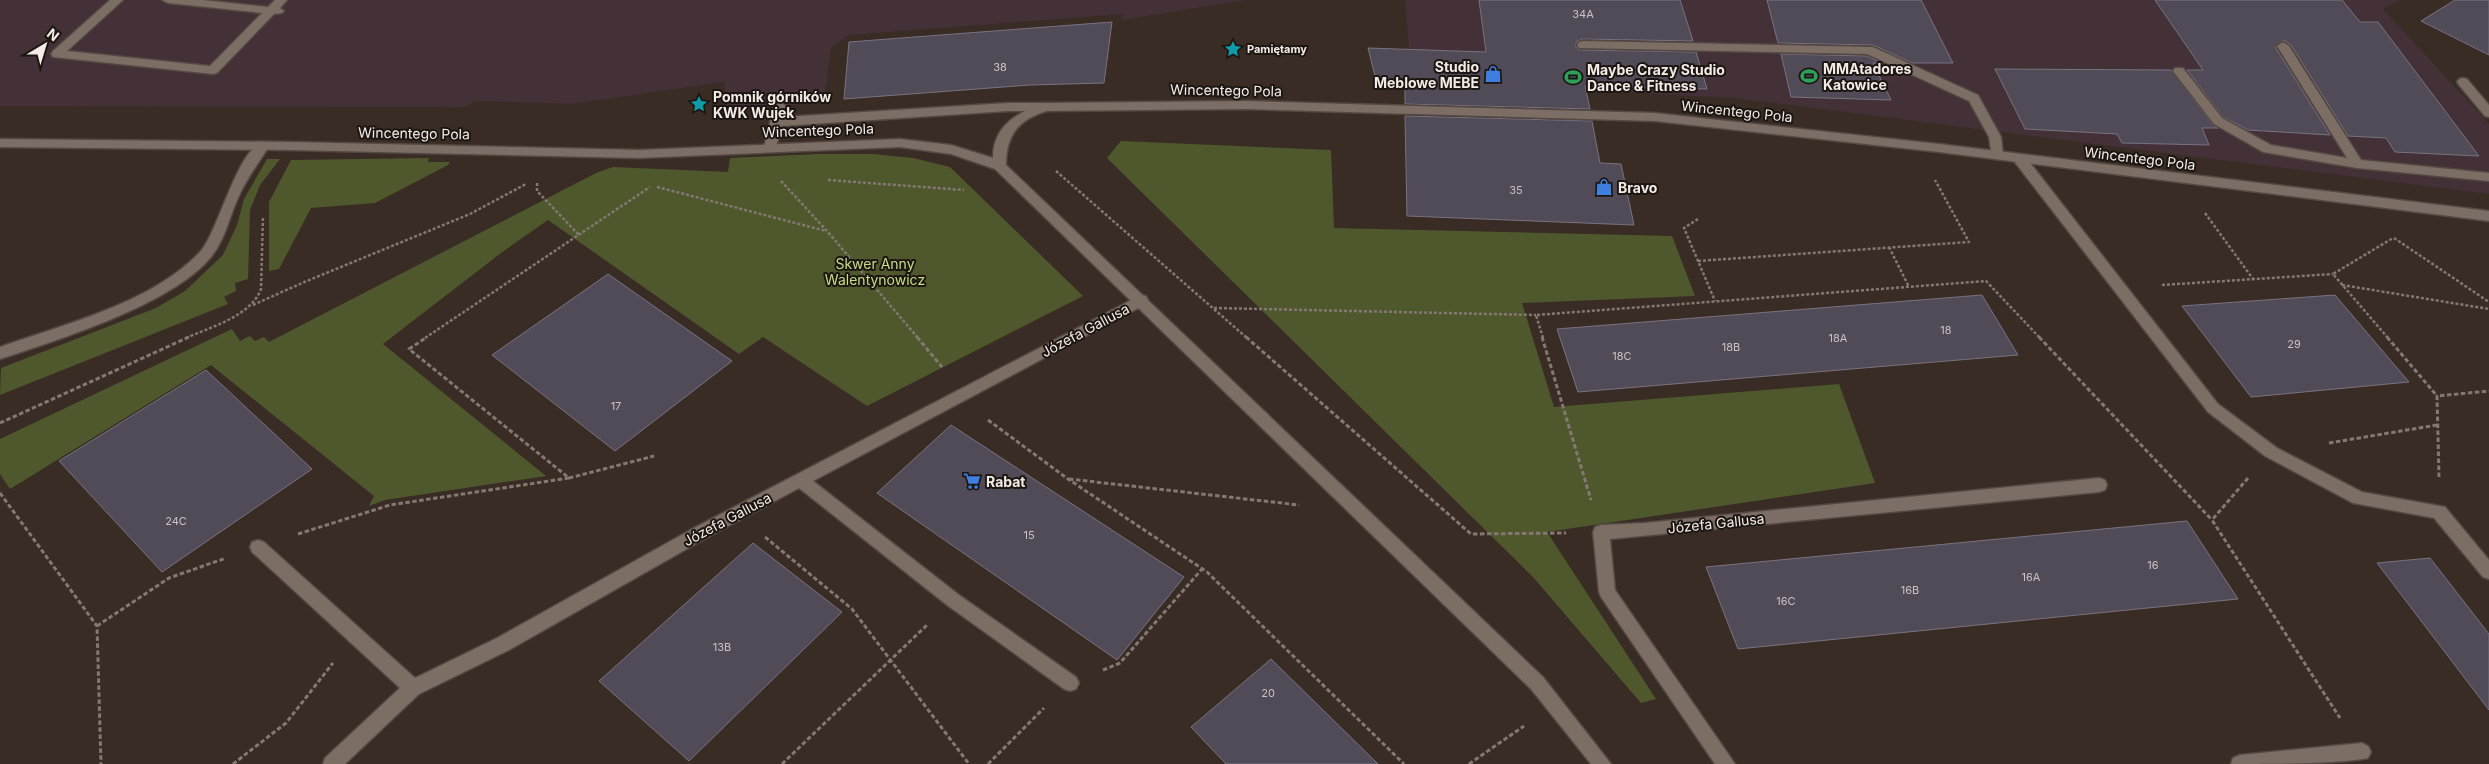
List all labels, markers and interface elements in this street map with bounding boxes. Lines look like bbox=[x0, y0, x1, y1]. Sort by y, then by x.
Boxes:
house number: 34A bbox=[1572, 7, 1594, 21]
north arrow bbox=[20, 20, 70, 70]
text: N bbox=[44, 24, 63, 44]
place icon: Pamiętamy bbox=[1223, 39, 1243, 59]
place label: Pamiętamy bbox=[1247, 42, 1307, 56]
place label: Studio Meblowe MEBE bbox=[1374, 58, 1479, 91]
house number: 38 bbox=[993, 60, 1007, 74]
place label: MMAtadores Katowice bbox=[1823, 60, 1912, 93]
place label: Maybe Crazy Studio Dance & Fitness bbox=[1587, 61, 1725, 94]
shop icon: Studio Meblowe MEBE bbox=[1483, 64, 1503, 84]
sports icon: MMAtadores Katowice bbox=[1799, 66, 1819, 86]
sports icon: Maybe Crazy Studio Dance & Fitness bbox=[1563, 67, 1583, 87]
street label: Wincentego Pola bbox=[1170, 81, 1282, 99]
place label: Pomnik górników KWK Wujek bbox=[713, 88, 831, 121]
place icon: Pomnik górników KWK Wujek bbox=[689, 94, 709, 114]
street label: Wincentego Pola bbox=[1680, 97, 1794, 125]
street label: Wincentego Pola bbox=[762, 120, 874, 140]
street label: Wincentego Pola bbox=[358, 124, 470, 142]
street label: Wincentego Pola bbox=[2083, 143, 2197, 173]
shop icon: Bravo bbox=[1594, 177, 1614, 197]
place label: Bravo bbox=[1618, 179, 1658, 196]
house number: 35 bbox=[1509, 183, 1523, 197]
park label: Skwer Anny Walentynowicz bbox=[825, 255, 925, 288]
street label: Józefa Gallusa bbox=[1038, 300, 1132, 360]
house number: 18 bbox=[1940, 323, 1952, 337]
house number: 18A bbox=[1829, 331, 1848, 345]
house number: 29 bbox=[2287, 337, 2301, 351]
house number: 18B bbox=[1722, 340, 1740, 354]
house number: 18C bbox=[1612, 349, 1632, 363]
house number: 17 bbox=[611, 399, 621, 413]
supermarket icon: Rabat bbox=[962, 471, 982, 491]
place label: Rabat bbox=[986, 473, 1025, 490]
street label: Józefa Gallusa bbox=[680, 489, 774, 549]
street label: Józefa Gallusa bbox=[1667, 509, 1765, 537]
house number: 24C bbox=[165, 514, 187, 528]
house number: 15 bbox=[1023, 528, 1035, 542]
house number: 16 bbox=[2147, 558, 2159, 572]
house number: 16A bbox=[2022, 570, 2041, 584]
house number: 16B bbox=[1901, 583, 1919, 597]
house number: 16C bbox=[1776, 594, 1796, 608]
house number: 13B bbox=[713, 640, 731, 654]
house number: 20 bbox=[1261, 686, 1275, 700]

